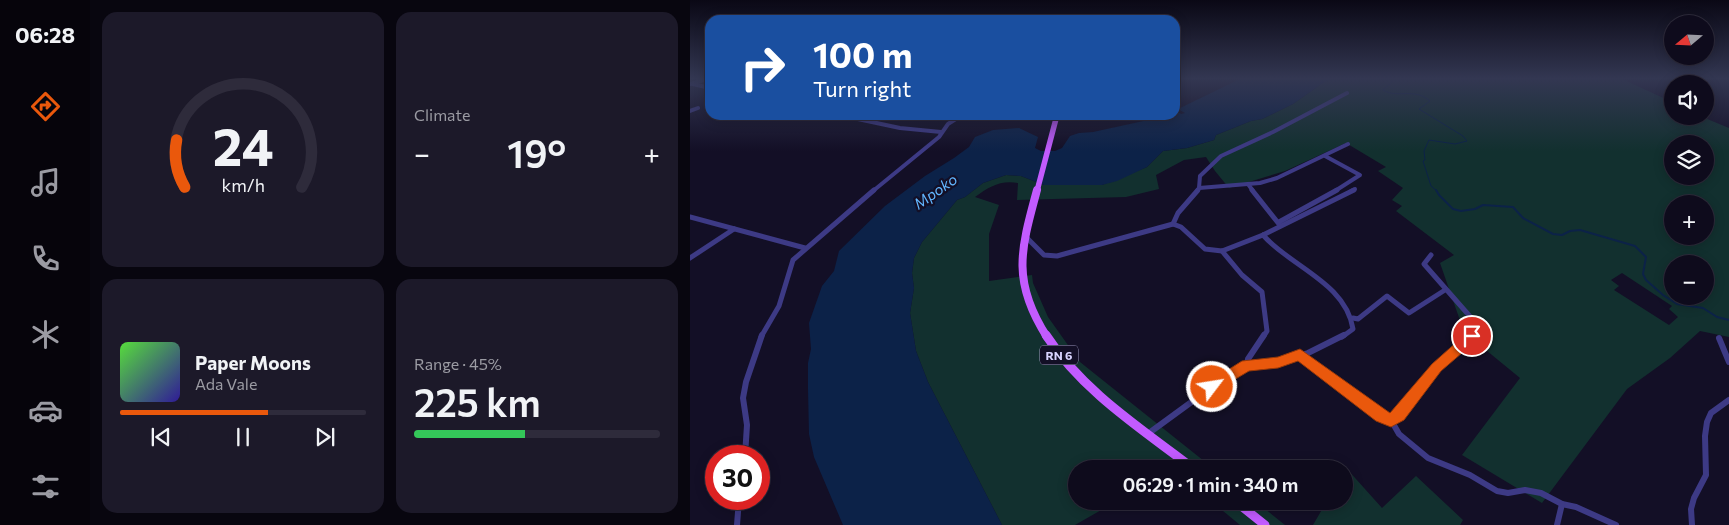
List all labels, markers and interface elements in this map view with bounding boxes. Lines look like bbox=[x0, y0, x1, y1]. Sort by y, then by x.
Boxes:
north arrow bbox=[1664, 15, 1714, 65]
map controls bbox=[1664, 15, 1714, 305]
text: 06:28 bbox=[15, 21, 75, 48]
text: 100 m bbox=[813, 32, 913, 75]
icon: right bbox=[730, 35, 795, 100]
text: Turn right bbox=[813, 75, 911, 102]
button: sound bbox=[1664, 75, 1714, 125]
icon: directions bbox=[28, 89, 63, 124]
text: Climate bbox=[414, 105, 470, 124]
text: 24 bbox=[213, 113, 273, 177]
text: 19° bbox=[507, 129, 566, 176]
button: layers bbox=[1664, 135, 1714, 185]
text: − bbox=[414, 136, 430, 170]
text: + bbox=[644, 136, 660, 170]
icon: music bbox=[28, 165, 63, 200]
water label: Mpoko bbox=[910, 170, 960, 212]
text: km/h bbox=[221, 174, 265, 196]
button: + bbox=[1664, 195, 1714, 245]
icon: phone bbox=[28, 241, 63, 276]
button: − bbox=[1664, 255, 1714, 305]
pin bbox=[1451, 315, 1493, 357]
icon: climate bbox=[28, 317, 63, 352]
icon: arrive bbox=[1458, 322, 1486, 350]
road number: RN 6 bbox=[1040, 346, 1078, 364]
text: Paper Moons bbox=[195, 351, 311, 374]
text: Range · 45% bbox=[414, 354, 502, 373]
position arrow bbox=[1185, 360, 1237, 412]
text: Ada Vale bbox=[195, 374, 257, 393]
text: 225 km bbox=[414, 378, 541, 425]
icon: car bbox=[28, 393, 63, 428]
icon: previous bbox=[147, 423, 175, 451]
icon: pause bbox=[229, 423, 257, 451]
icon: next bbox=[311, 423, 339, 451]
speed limit sign: 30 bbox=[705, 445, 770, 510]
icon: filters bbox=[28, 469, 63, 504]
text: 06:29 · 1 min · 340 m bbox=[1123, 473, 1298, 496]

